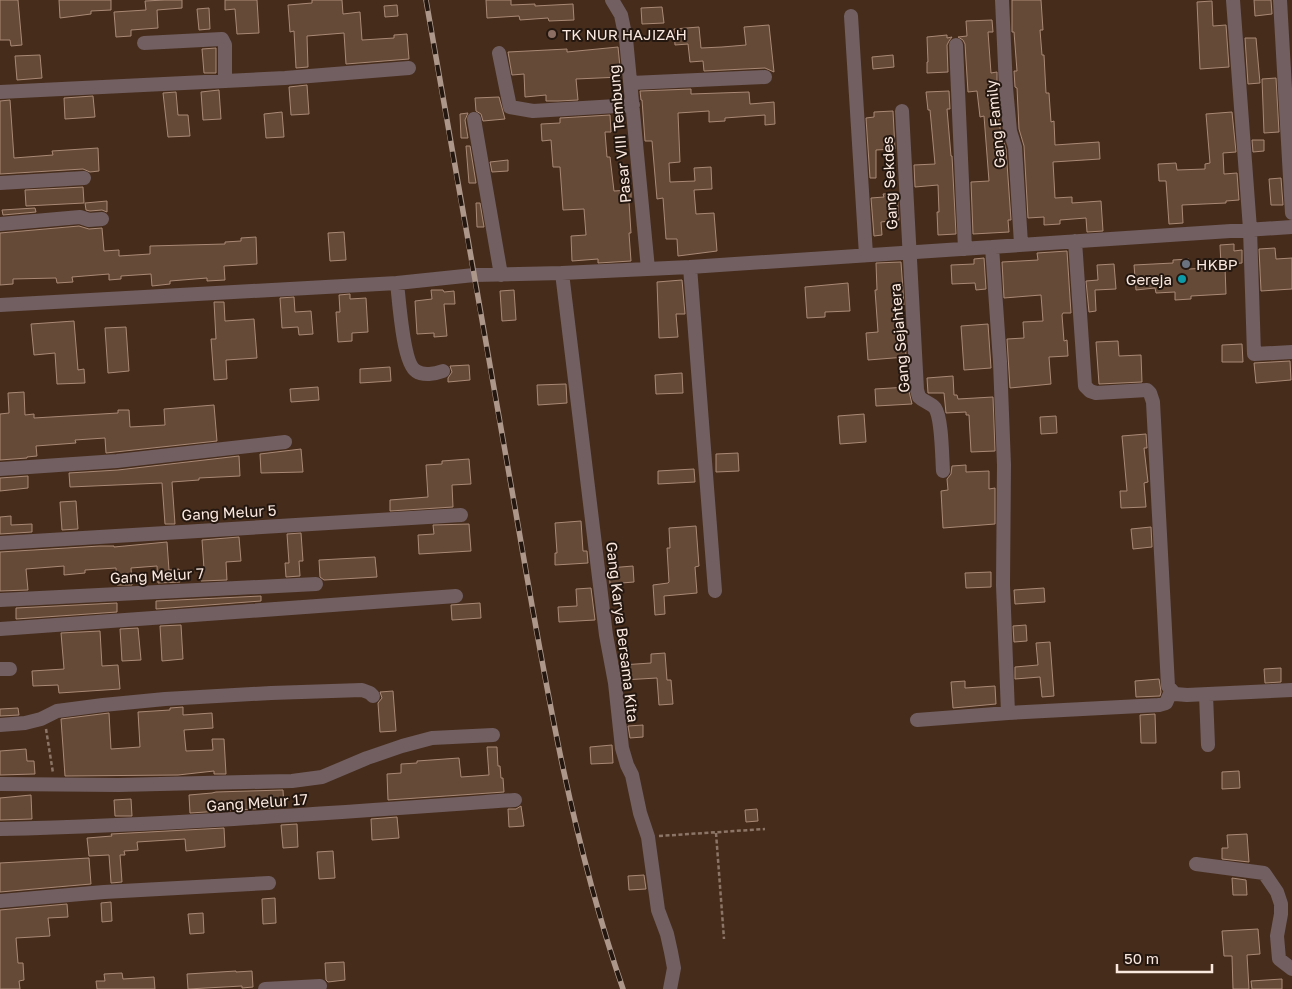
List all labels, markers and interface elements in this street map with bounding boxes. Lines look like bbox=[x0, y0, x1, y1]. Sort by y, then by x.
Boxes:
place label: TK NUR HAJIZAH bbox=[562, 25, 687, 43]
marker: TK NUR HAJIZAH bbox=[546, 28, 558, 40]
street label: Pasar VIII Tembung bbox=[604, 64, 634, 204]
street label: Gang Family bbox=[981, 78, 1009, 169]
street label: Gang Sekdes bbox=[878, 136, 900, 230]
place label: HKBP bbox=[1196, 255, 1238, 273]
marker: HKBP bbox=[1180, 258, 1192, 270]
place label: Gereja bbox=[1126, 270, 1172, 288]
marker: Gereja bbox=[1176, 273, 1188, 285]
street label: Gang Sejahtera bbox=[885, 282, 913, 394]
street label: Gang Melur 5 bbox=[181, 501, 277, 523]
street label: Gang Karya Bersama Kita bbox=[603, 541, 643, 723]
street label: Gang Melur 7 bbox=[109, 564, 205, 586]
street label: Gang Melur 17 bbox=[206, 789, 308, 815]
scale bar bbox=[1117, 942, 1212, 974]
text: 50 m bbox=[1124, 949, 1159, 967]

